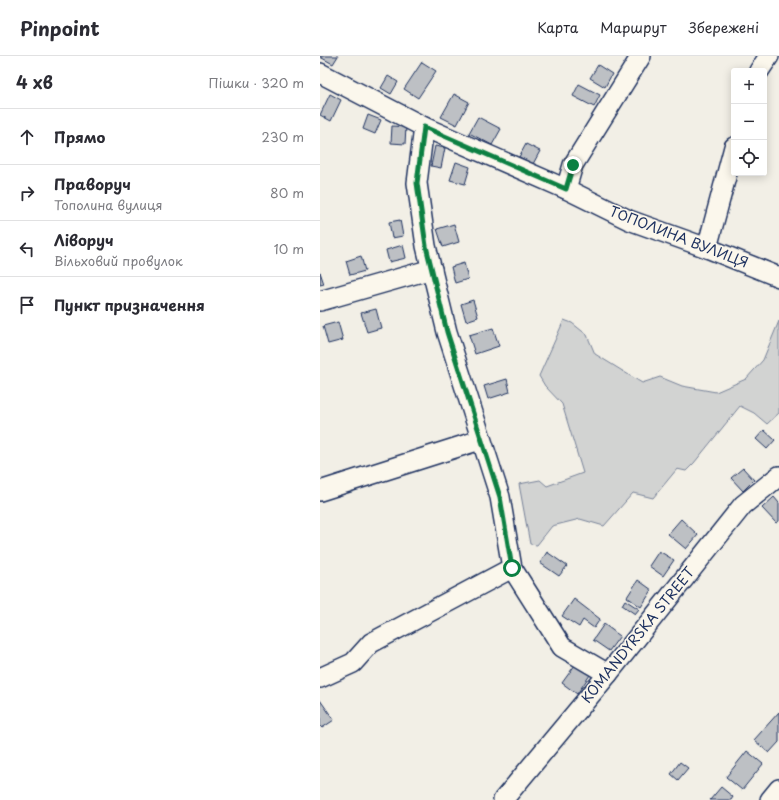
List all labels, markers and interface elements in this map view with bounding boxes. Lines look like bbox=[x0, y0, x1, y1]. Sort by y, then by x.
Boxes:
text: Pinpoint bbox=[20, 14, 100, 42]
text: Карта bbox=[537, 17, 578, 38]
text: Маршрут bbox=[600, 17, 667, 38]
text: Збережені bbox=[689, 17, 759, 38]
map controls bbox=[731, 68, 767, 176]
button: + bbox=[731, 68, 767, 104]
text: 4 хв bbox=[16, 69, 53, 95]
text: Пішки · 320 m bbox=[208, 73, 304, 92]
button: − bbox=[731, 104, 767, 140]
text: Прямо bbox=[54, 125, 105, 148]
icon: ahead bbox=[16, 126, 38, 148]
text: 230 m bbox=[262, 127, 304, 146]
button: locate bbox=[731, 140, 767, 176]
route end bbox=[564, 156, 582, 174]
text: Праворуч bbox=[54, 172, 131, 195]
icon: right bbox=[16, 182, 38, 204]
text: 80 m bbox=[270, 183, 304, 202]
text: Тополина вулиця bbox=[54, 195, 163, 214]
street label: ТОПОЛИНА ВУЛИЦЯ bbox=[607, 200, 752, 273]
text: Ліворуч bbox=[54, 228, 114, 251]
icon: left bbox=[16, 238, 38, 260]
text: 10 m bbox=[274, 239, 304, 258]
text: Вільховий провулок bbox=[54, 251, 183, 270]
text: Пункт призначення bbox=[54, 293, 205, 316]
icon: arrive bbox=[16, 294, 38, 316]
route start bbox=[503, 559, 521, 577]
street label: KOMANDYRSKA STREET bbox=[576, 562, 700, 707]

